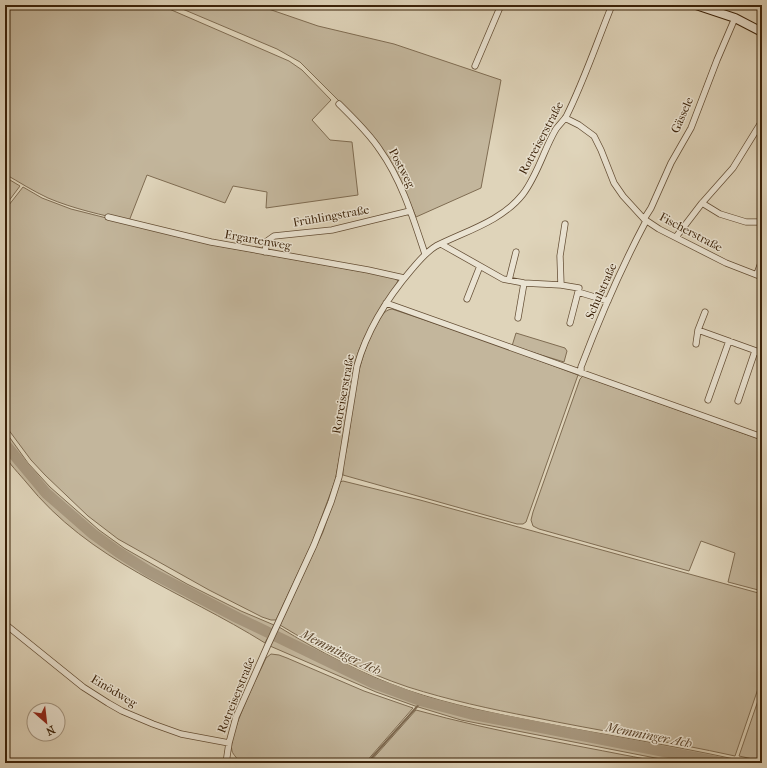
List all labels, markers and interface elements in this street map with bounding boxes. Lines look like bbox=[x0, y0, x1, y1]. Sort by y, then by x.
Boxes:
street label: Gässele bbox=[668, 95, 696, 135]
street label: Rotreiserstraße bbox=[516, 99, 566, 177]
street label: Postweg bbox=[386, 146, 419, 191]
street label: Frühlingstraße bbox=[292, 202, 370, 230]
street label: Fischerstraße bbox=[657, 210, 725, 254]
street label: Ergartenweg bbox=[224, 227, 293, 253]
street label: Schulstraße bbox=[582, 261, 620, 321]
street label: Rotreiserstraße bbox=[329, 353, 357, 435]
water label: Memminger Ach bbox=[297, 626, 384, 678]
street label: Rotreiserstraße bbox=[214, 655, 258, 735]
street label: Einödweg bbox=[88, 672, 140, 711]
north arrow bbox=[26, 702, 66, 742]
water label: Memminger Ach bbox=[604, 719, 694, 751]
text: N bbox=[43, 723, 57, 738]

